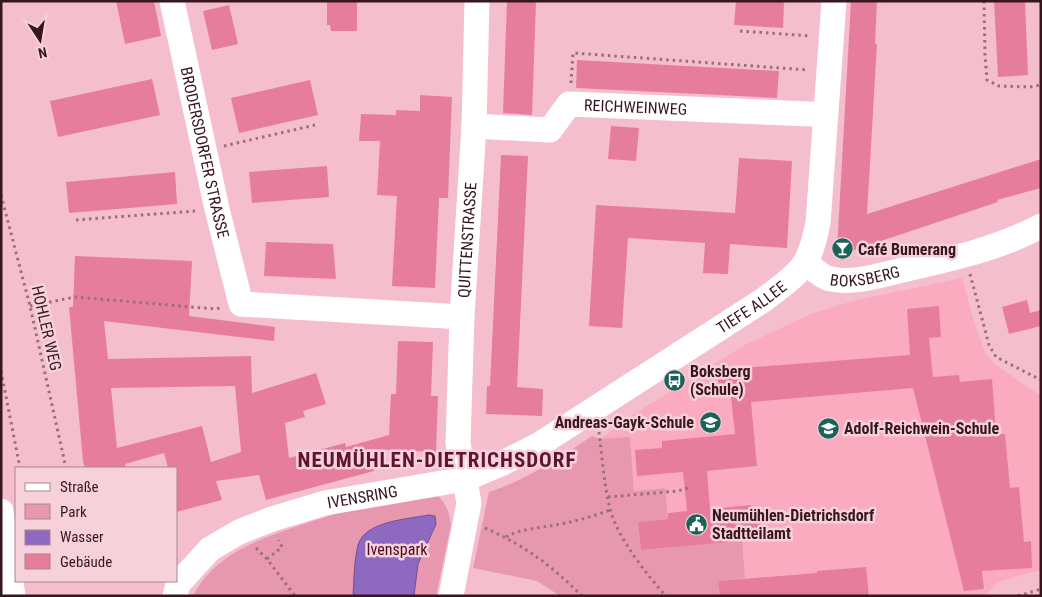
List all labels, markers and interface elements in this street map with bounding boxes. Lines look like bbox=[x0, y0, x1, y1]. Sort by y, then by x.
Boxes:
north arrow bbox=[15, 15, 65, 65]
text: N bbox=[37, 44, 49, 61]
street label: BRODERSDORFER STRASSE bbox=[177, 65, 233, 240]
street label: REICHWEINWEG bbox=[584, 96, 688, 119]
street label: QUITTENSTRASSE bbox=[454, 181, 480, 298]
bar icon: Café Bumerang bbox=[830, 237, 854, 261]
place label: Café Bumerang bbox=[858, 240, 956, 259]
street label: BOKSBERG bbox=[829, 262, 902, 291]
street label: TIEFE ALLEE bbox=[713, 277, 790, 338]
street label: HOHLER WEG bbox=[27, 284, 66, 373]
place label: Boksberg (Schule) bbox=[690, 362, 751, 399]
bus stop icon: Boksberg (Schule) bbox=[662, 368, 686, 392]
school or university icon: Andreas-Gayk-Schule bbox=[698, 410, 722, 434]
place label: Andreas-Gayk-Schule bbox=[555, 413, 694, 432]
school or university icon: Adolf-Reichwein-Schule bbox=[816, 416, 840, 440]
place label: Adolf-Reichwein-Schule bbox=[844, 419, 1000, 438]
district label: NEUMÜHLEN-DIETRICHSDORF bbox=[298, 448, 576, 472]
legend bbox=[15, 467, 178, 582]
text: Straße bbox=[60, 478, 99, 496]
street label: IVENSRING bbox=[326, 482, 399, 512]
text: Park bbox=[60, 503, 87, 521]
place label: Neumühlen-Dietrichsdorf Stadtteilamt bbox=[712, 506, 875, 543]
public building icon: Neumühlen-Dietrichsdorf Stadtteilamt bbox=[684, 512, 708, 536]
text: Wasser bbox=[60, 528, 104, 546]
park label: Ivenspark bbox=[367, 540, 428, 559]
text: Gebäude bbox=[60, 553, 112, 571]

